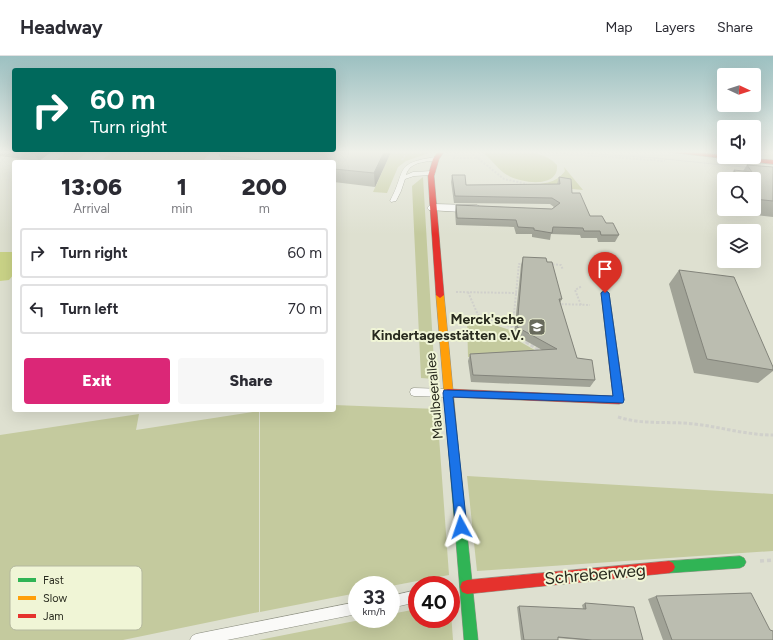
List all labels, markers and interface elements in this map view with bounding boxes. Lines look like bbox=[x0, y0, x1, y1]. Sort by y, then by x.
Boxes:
text: Headway bbox=[20, 16, 103, 39]
text: Map bbox=[605, 19, 633, 36]
text: Layers bbox=[655, 19, 695, 36]
text: Share bbox=[717, 19, 753, 36]
north arrow bbox=[717, 68, 761, 112]
map controls bbox=[717, 68, 761, 268]
text: 60 m bbox=[90, 82, 155, 116]
icon: right bbox=[24, 84, 76, 136]
text: Turn right bbox=[90, 116, 167, 138]
button: sound bbox=[717, 120, 761, 164]
text: 13:06 bbox=[61, 172, 122, 201]
text: 1 bbox=[177, 172, 187, 201]
text: 200 bbox=[242, 172, 287, 201]
button: search bbox=[717, 172, 761, 216]
text: Arrival bbox=[73, 201, 110, 216]
text: min bbox=[171, 201, 193, 216]
text: m bbox=[259, 201, 270, 216]
button: layers bbox=[717, 224, 761, 268]
icon: right bbox=[26, 242, 48, 264]
text: Turn right bbox=[60, 244, 128, 262]
text: 60 m bbox=[287, 244, 322, 262]
pin bbox=[588, 252, 622, 293]
icon: arrive bbox=[594, 258, 616, 280]
icon: left bbox=[26, 298, 48, 320]
text: Turn left bbox=[60, 300, 118, 318]
text: 70 m bbox=[288, 300, 322, 318]
place label: Merck'sche Kindertagesstätten e.V. bbox=[372, 311, 524, 344]
school or university icon: Merck'sche Kindertagesstätten e.V. bbox=[527, 317, 547, 337]
street label: Maulbeerallee bbox=[422, 352, 447, 440]
button: Exit bbox=[24, 358, 170, 404]
button: Share bbox=[178, 358, 324, 404]
position arrow bbox=[440, 506, 482, 548]
street label: Schreberweg bbox=[544, 560, 646, 588]
legend bbox=[10, 566, 142, 630]
text: Fast bbox=[43, 574, 64, 587]
speed limit sign: 40 bbox=[408, 576, 460, 628]
text: 33 bbox=[363, 585, 385, 609]
text: Slow bbox=[43, 592, 67, 605]
text: km/h bbox=[363, 605, 385, 618]
text: Jam bbox=[43, 610, 64, 623]

